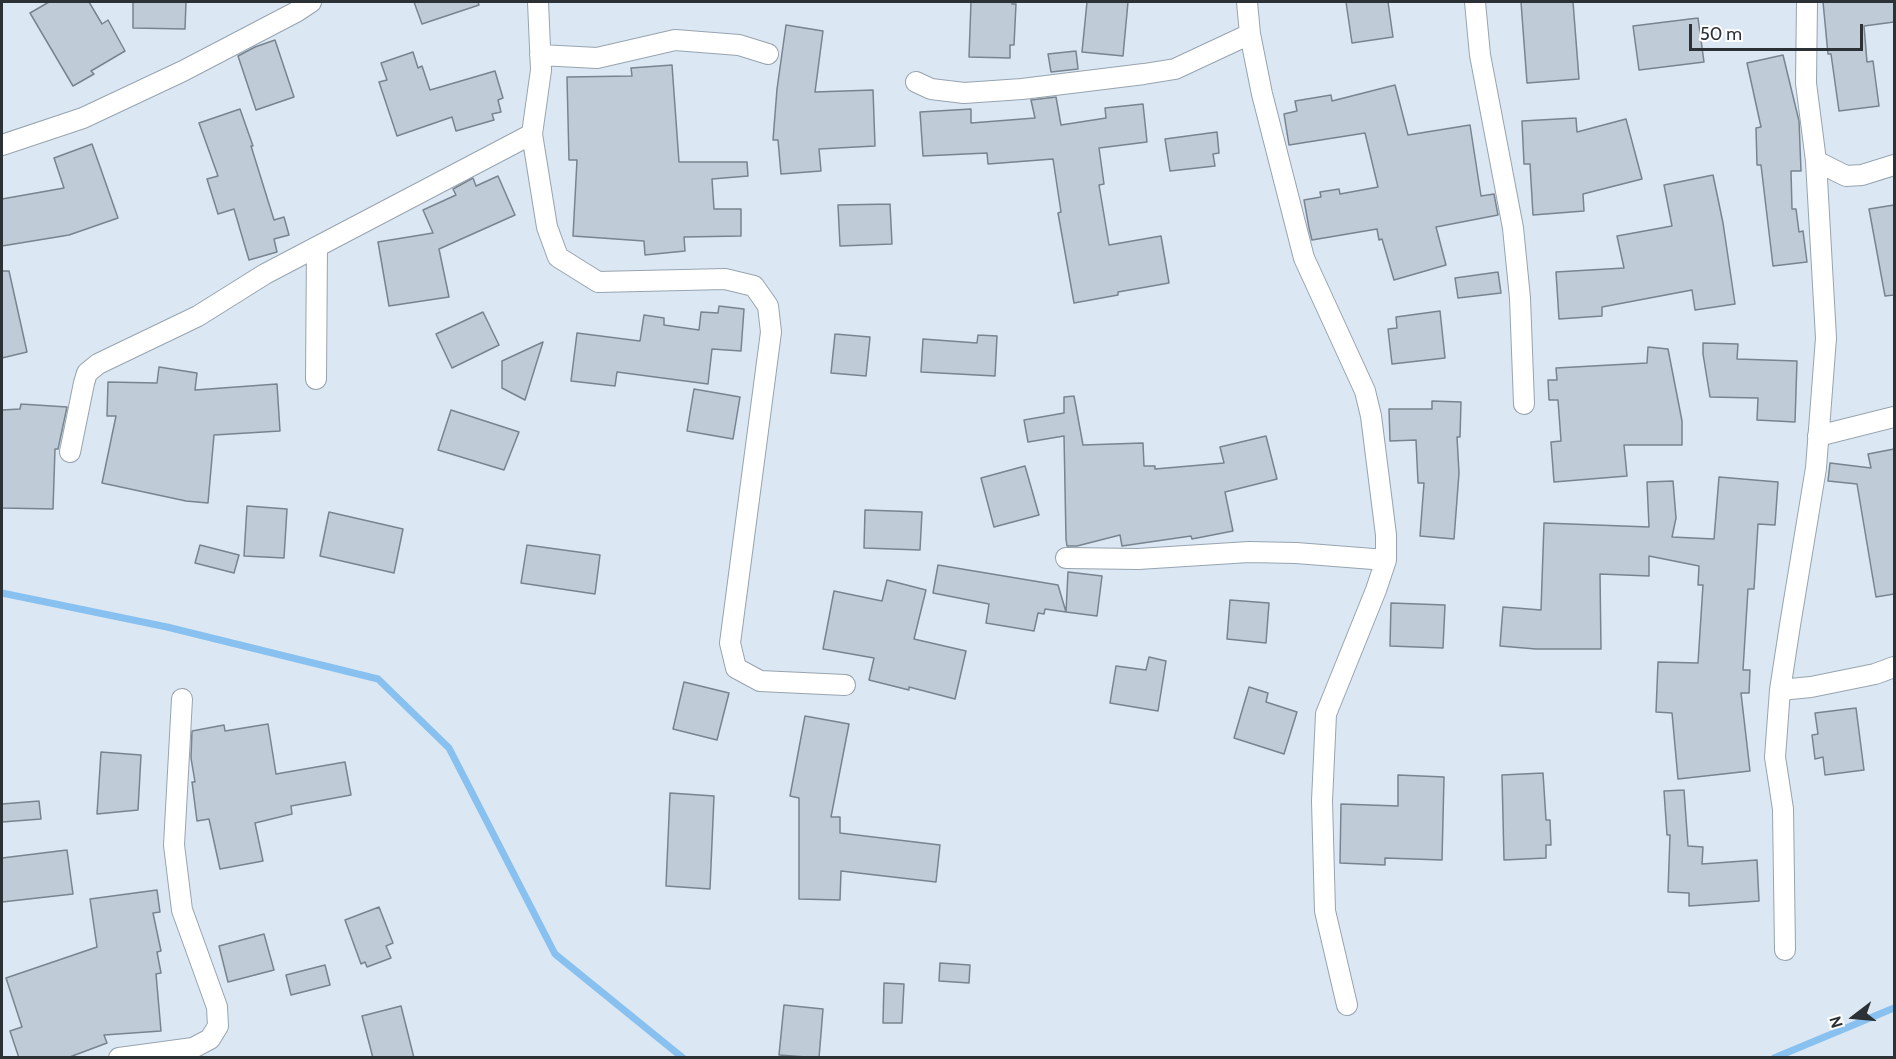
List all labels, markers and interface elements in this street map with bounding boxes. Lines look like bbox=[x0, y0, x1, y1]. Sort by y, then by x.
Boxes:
scale bar bbox=[1692, 12, 1866, 50]
text: 50 m bbox=[1700, 23, 1742, 45]
north arrow bbox=[1824, 987, 1884, 1047]
text: N bbox=[1826, 1014, 1847, 1030]

